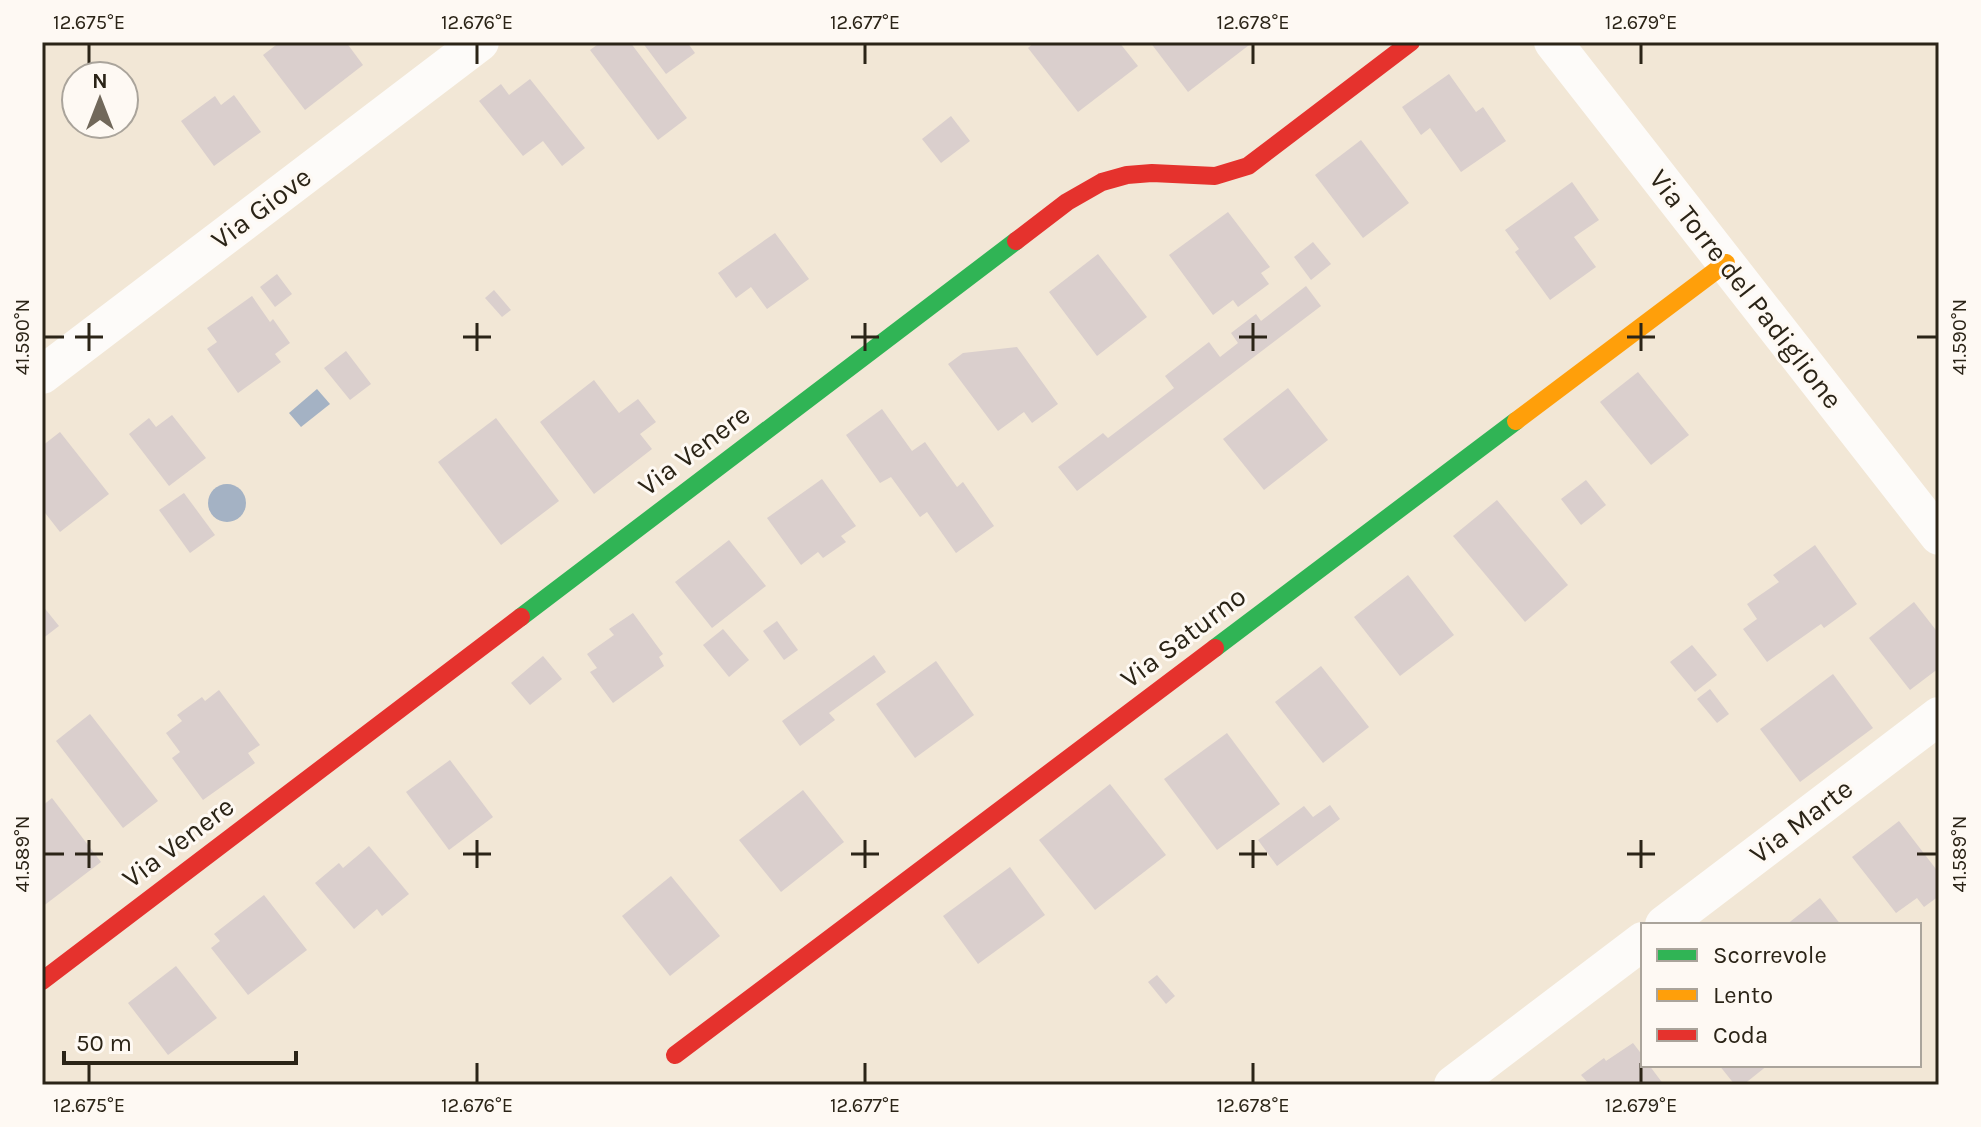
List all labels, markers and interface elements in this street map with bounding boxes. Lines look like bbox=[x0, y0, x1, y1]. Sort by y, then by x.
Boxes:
text: 12.675°E bbox=[53, 11, 125, 34]
text: 12.676°E bbox=[441, 11, 513, 34]
text: 12.677°E bbox=[830, 11, 900, 34]
text: 12.678°E bbox=[1217, 11, 1289, 34]
text: 12.679°E bbox=[1605, 11, 1677, 34]
north arrow bbox=[60, 60, 140, 140]
text: N bbox=[92, 68, 108, 94]
street label: Via Giove bbox=[205, 160, 317, 256]
street label: Via Torre del Padiglione bbox=[1642, 163, 1850, 415]
text: 41.590°N bbox=[11, 299, 34, 375]
text: 41.590°N bbox=[1948, 299, 1971, 375]
street label: Via Venere bbox=[632, 397, 756, 503]
street label: Via Saturno bbox=[1114, 579, 1252, 695]
street label: Via Marte bbox=[1743, 772, 1859, 870]
street label: Via Venere bbox=[116, 789, 240, 895]
text: 41.589°N bbox=[11, 815, 34, 893]
text: 41.589°N bbox=[1948, 815, 1971, 893]
legend bbox=[1641, 923, 1921, 1067]
text: Scorrevole bbox=[1713, 941, 1827, 969]
text: Lento bbox=[1713, 981, 1773, 1009]
scale bar bbox=[64, 1015, 296, 1065]
text: Coda bbox=[1713, 1021, 1768, 1049]
text: 50 m bbox=[76, 1029, 132, 1057]
text: 12.675°E bbox=[53, 1094, 125, 1117]
text: 12.676°E bbox=[441, 1094, 513, 1117]
text: 12.677°E bbox=[830, 1094, 900, 1117]
text: 12.678°E bbox=[1217, 1094, 1289, 1117]
text: 12.679°E bbox=[1605, 1094, 1677, 1117]

